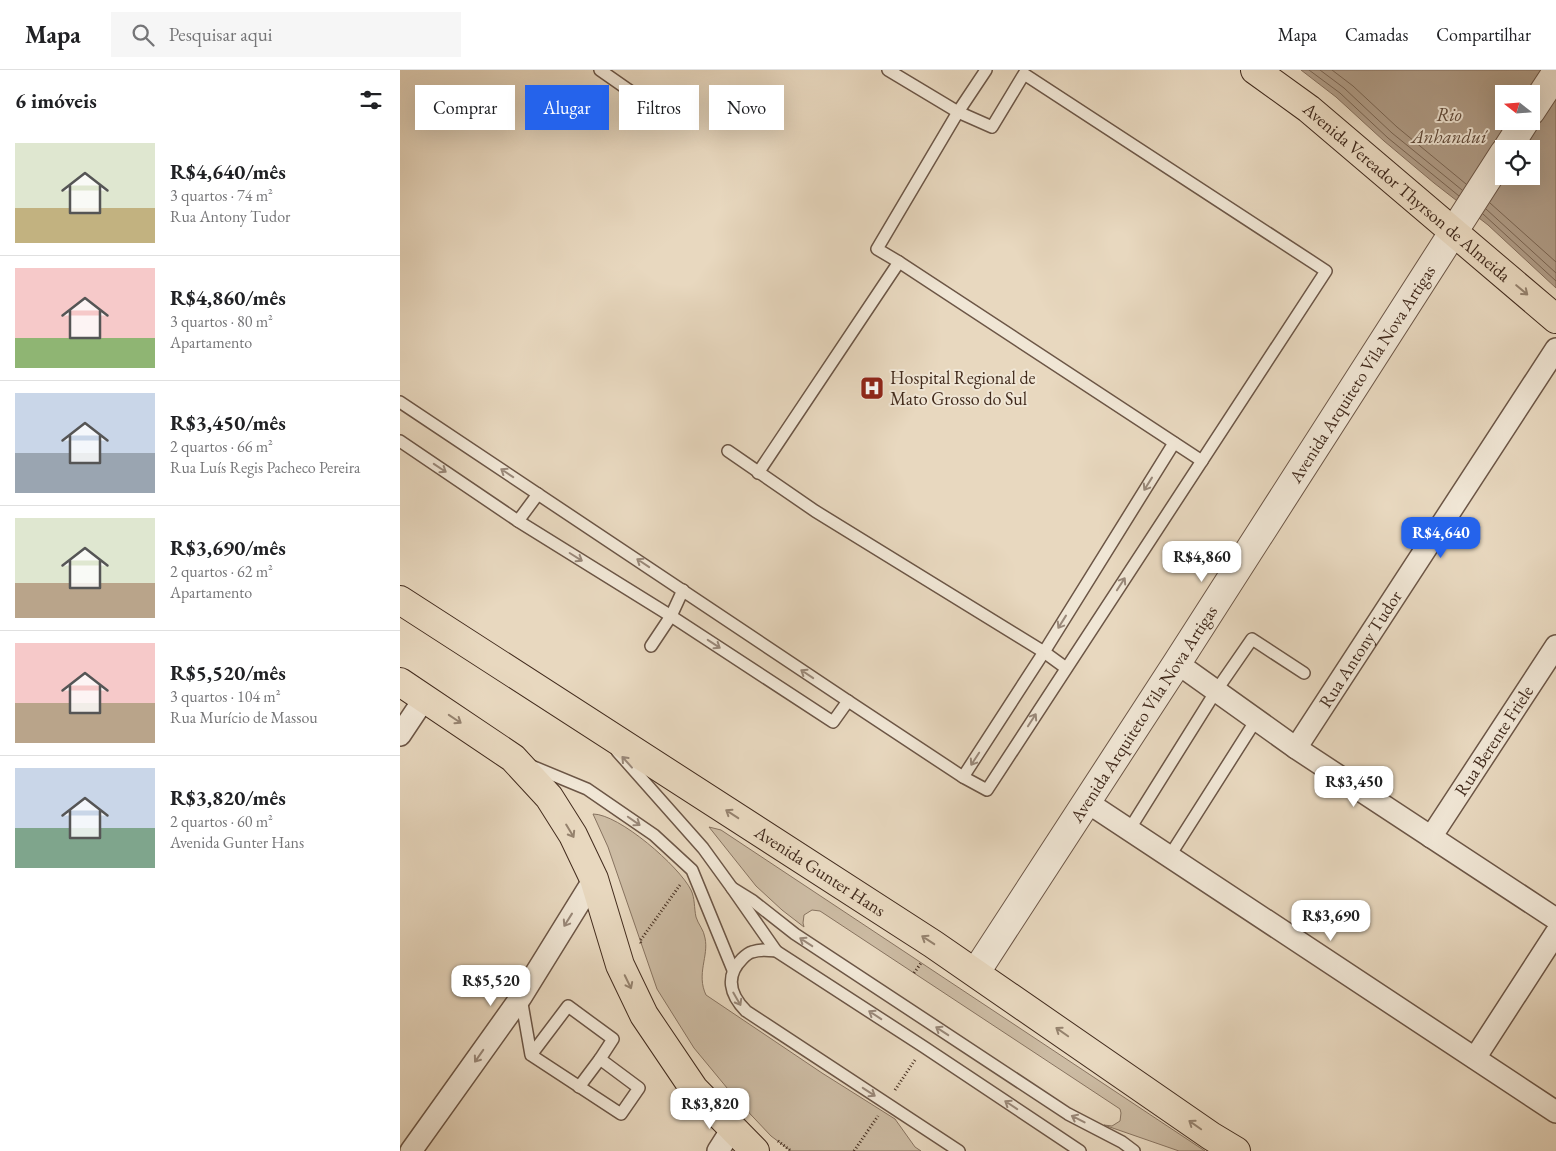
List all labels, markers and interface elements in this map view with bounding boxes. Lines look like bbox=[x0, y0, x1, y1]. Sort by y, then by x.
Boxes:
search box bbox=[111, 12, 461, 57]
text: Mapa bbox=[25, 19, 81, 50]
icon: search bbox=[129, 21, 157, 49]
text: Pesquisar aqui bbox=[169, 22, 272, 47]
text: Mapa bbox=[1278, 23, 1317, 46]
text: Camadas bbox=[1345, 23, 1408, 46]
text: Compartilhar bbox=[1436, 23, 1531, 46]
chip: Comprar bbox=[415, 85, 515, 130]
chip: Alugar bbox=[525, 85, 609, 130]
chip: Filtros bbox=[619, 85, 699, 130]
chip: Novo bbox=[709, 85, 784, 130]
north arrow bbox=[1495, 85, 1540, 130]
map controls bbox=[1495, 85, 1540, 185]
icon: filters bbox=[357, 86, 385, 114]
text: 6 imóveis bbox=[15, 87, 97, 114]
street label: Avenida Vereador Thyrson de Almeida bbox=[1298, 96, 1516, 287]
water label: Rio Anhanduí bbox=[1409, 102, 1488, 149]
button: locate bbox=[1495, 140, 1540, 185]
text: R$4,640/mês bbox=[170, 158, 286, 185]
icon: home bbox=[55, 163, 115, 223]
text: 3 quartos · 74 m² bbox=[170, 185, 273, 206]
text: Rua Antony Tudor bbox=[170, 206, 290, 227]
street label: Avenida Arquiteto Vila Nova Artigas bbox=[1283, 260, 1440, 488]
text: R$4,860/mês bbox=[170, 284, 286, 311]
one-way arrow bbox=[1515, 284, 1528, 296]
icon: home bbox=[55, 288, 115, 348]
text: 3 quartos · 80 m² bbox=[170, 311, 273, 332]
text: Apartamento bbox=[170, 332, 252, 353]
place label: Hospital Regional de Mato Grosso do Sul bbox=[890, 366, 1036, 410]
hospital icon: Hospital Regional de Mato Grosso do Sul bbox=[859, 375, 885, 401]
text: R$3,450/mês bbox=[170, 409, 286, 436]
icon: home bbox=[55, 413, 115, 473]
text: 2 quartos · 66 m² bbox=[170, 436, 273, 457]
text: Rua Luís Regis Pacheco Pereira bbox=[170, 457, 360, 478]
one-way arrow bbox=[433, 463, 447, 473]
one-way arrow bbox=[501, 468, 515, 478]
one-way arrow bbox=[1143, 477, 1153, 491]
pin: R$4,640 bbox=[1395, 516, 1487, 559]
text: R$4,640 bbox=[1412, 522, 1470, 543]
text: R$3,690/mês bbox=[170, 534, 286, 561]
icon: home bbox=[55, 538, 115, 598]
pin: R$4,860 bbox=[1156, 540, 1248, 583]
text: R$4,860 bbox=[1173, 546, 1231, 567]
one-way arrow bbox=[569, 553, 583, 563]
one-way arrow bbox=[636, 558, 650, 568]
text: 2 quartos · 62 m² bbox=[170, 561, 273, 582]
one-way arrow bbox=[1116, 577, 1127, 591]
text: Apartamento bbox=[170, 582, 252, 603]
street label: Rua Antony Tudor bbox=[1313, 586, 1407, 712]
street label: Avenida Arquiteto Vila Nova Artigas bbox=[1064, 600, 1222, 827]
one-way arrow bbox=[1057, 615, 1067, 629]
one-way arrow bbox=[706, 639, 720, 649]
text: R$5,520/mês bbox=[170, 659, 286, 686]
icon: home bbox=[55, 663, 115, 723]
one-way arrow bbox=[800, 669, 814, 679]
street label: Rua Berente Friele bbox=[1449, 681, 1538, 800]
text: 3 quartos · 104 m² bbox=[170, 686, 281, 707]
text: Rua Murício de Massou bbox=[170, 707, 318, 728]
one-way arrow bbox=[1027, 713, 1038, 727]
one-way arrow bbox=[448, 714, 462, 724]
one-way arrow bbox=[969, 752, 980, 766]
one-way arrow bbox=[621, 756, 632, 769]
pin: R$3,450 bbox=[1308, 766, 1400, 808]
text: R$3,450 bbox=[1325, 771, 1383, 792]
text: R$3,820/mês bbox=[170, 784, 286, 811]
icon: home bbox=[55, 788, 115, 848]
one-way arrow bbox=[725, 809, 739, 819]
text: 2 quartos · 60 m² bbox=[170, 811, 273, 832]
one-way arrow bbox=[626, 816, 640, 826]
street label: Avenida Gunter Hans bbox=[750, 820, 890, 921]
one-way arrow bbox=[566, 823, 576, 837]
text: Avenida Gunter Hans bbox=[170, 832, 304, 853]
pin: R$3,690 bbox=[1285, 900, 1377, 942]
text: R$3,690 bbox=[1302, 905, 1360, 926]
one-way arrow bbox=[563, 913, 573, 927]
one-way arrow bbox=[921, 935, 935, 945]
one-way arrow bbox=[800, 936, 814, 946]
pin: R$5,520 bbox=[445, 964, 537, 1007]
text: R$5,520 bbox=[462, 970, 520, 991]
one-way arrow bbox=[624, 974, 633, 989]
one-way arrow bbox=[732, 991, 742, 1006]
one-way arrow bbox=[868, 1010, 882, 1020]
one-way arrow bbox=[936, 1026, 950, 1036]
one-way arrow bbox=[1055, 1027, 1069, 1037]
one-way arrow bbox=[474, 1049, 484, 1063]
one-way arrow bbox=[862, 1086, 876, 1097]
pin: R$3,820 bbox=[664, 1088, 756, 1130]
text: R$3,820 bbox=[681, 1093, 739, 1114]
one-way arrow bbox=[1004, 1099, 1018, 1109]
one-way arrow bbox=[1071, 1114, 1086, 1124]
one-way arrow bbox=[1188, 1120, 1202, 1130]

